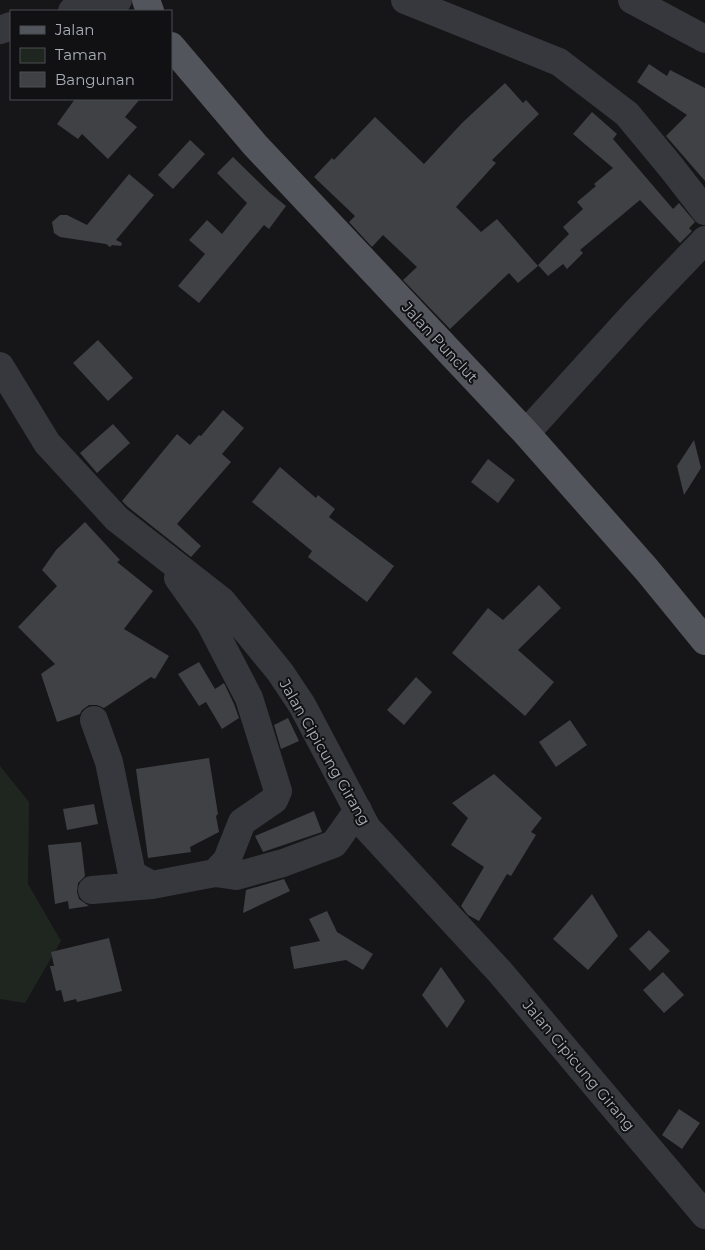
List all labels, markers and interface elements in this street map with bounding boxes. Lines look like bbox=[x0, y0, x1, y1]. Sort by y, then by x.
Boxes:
legend bbox=[10, 10, 172, 100]
text: Jalan bbox=[54, 20, 94, 39]
text: Taman bbox=[55, 45, 107, 64]
text: Bangunan bbox=[55, 70, 135, 89]
street label: Jalan Punclut bbox=[397, 297, 482, 386]
street label: Jalan Cipicung Girang bbox=[275, 675, 375, 828]
street label: Jalan Cipicung Girang bbox=[518, 995, 639, 1134]

